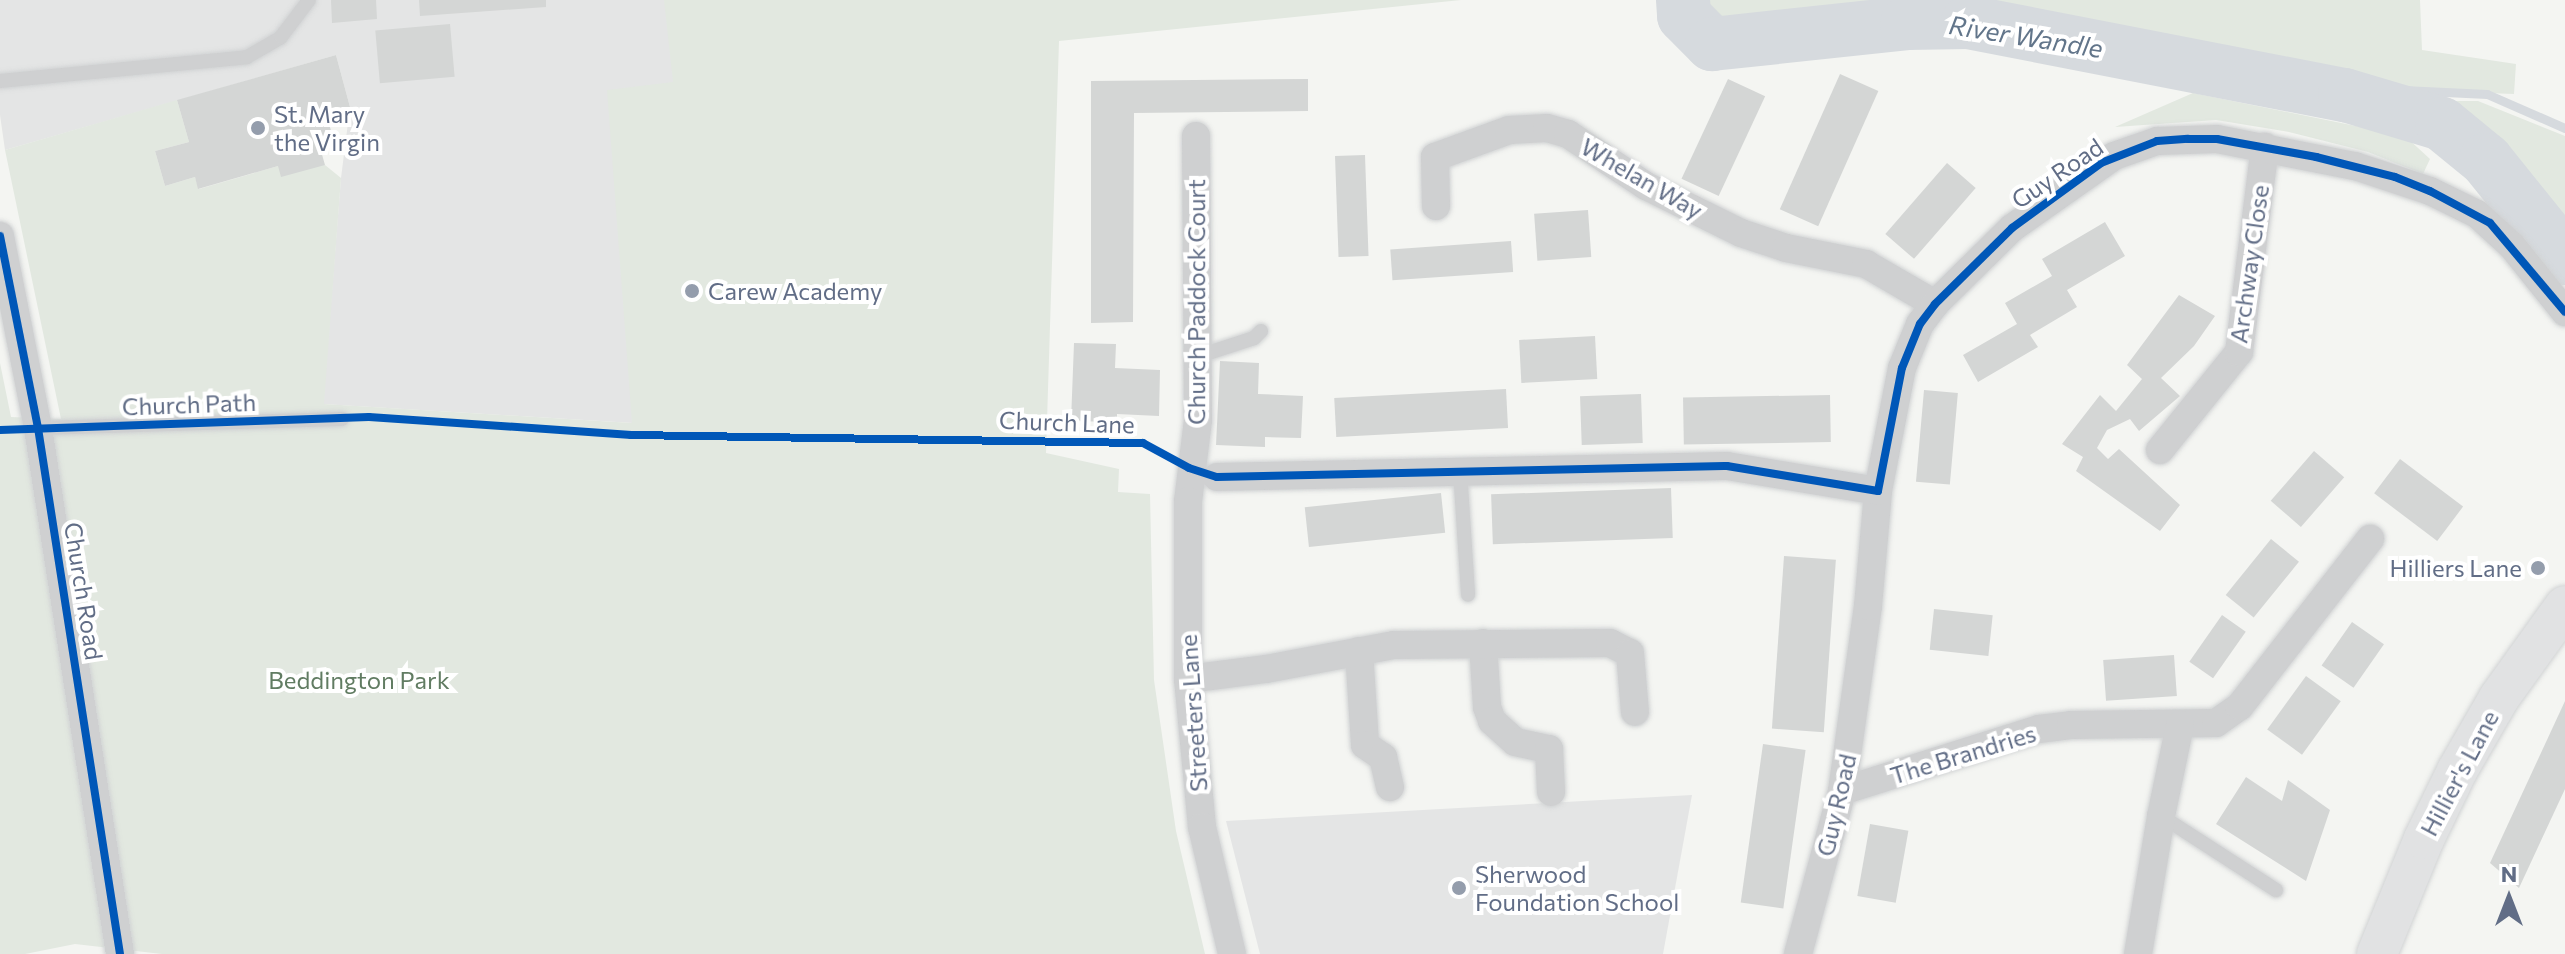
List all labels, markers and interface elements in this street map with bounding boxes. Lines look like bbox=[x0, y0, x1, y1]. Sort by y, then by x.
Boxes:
water label: River Wandle bbox=[1947, 8, 2105, 64]
place label: St. Mary the Virgin bbox=[274, 100, 380, 156]
marker: St. Mary the Virgin bbox=[249, 119, 267, 137]
street label: Whelan Way bbox=[1576, 132, 1708, 224]
street label: Guy Road bbox=[2006, 132, 2108, 214]
street label: Church Paddock Court bbox=[1182, 179, 1210, 425]
street label: Archway Close bbox=[2224, 183, 2274, 345]
place label: Carew Academy bbox=[708, 277, 882, 305]
marker: Carew Academy bbox=[683, 282, 701, 300]
street label: Church Path bbox=[121, 387, 257, 421]
street label: Church Lane bbox=[999, 405, 1135, 439]
street label: Church Road bbox=[59, 520, 109, 662]
place label: Hilliers Lane bbox=[2389, 554, 2522, 582]
marker: Hilliers Lane bbox=[2529, 559, 2547, 577]
street label: Streeters Lane bbox=[1173, 633, 1213, 793]
park label: Beddington Park bbox=[268, 666, 450, 694]
street label: Hillier's Lane bbox=[2414, 705, 2504, 841]
street label: The Brandries bbox=[1887, 718, 2039, 790]
street label: Guy Road bbox=[1810, 751, 1862, 859]
north arrow bbox=[2469, 858, 2549, 938]
place label: Sherwood Foundation School bbox=[1475, 860, 1679, 916]
text: N bbox=[2501, 860, 2517, 887]
marker: Sherwood Foundation School bbox=[1450, 879, 1468, 897]

